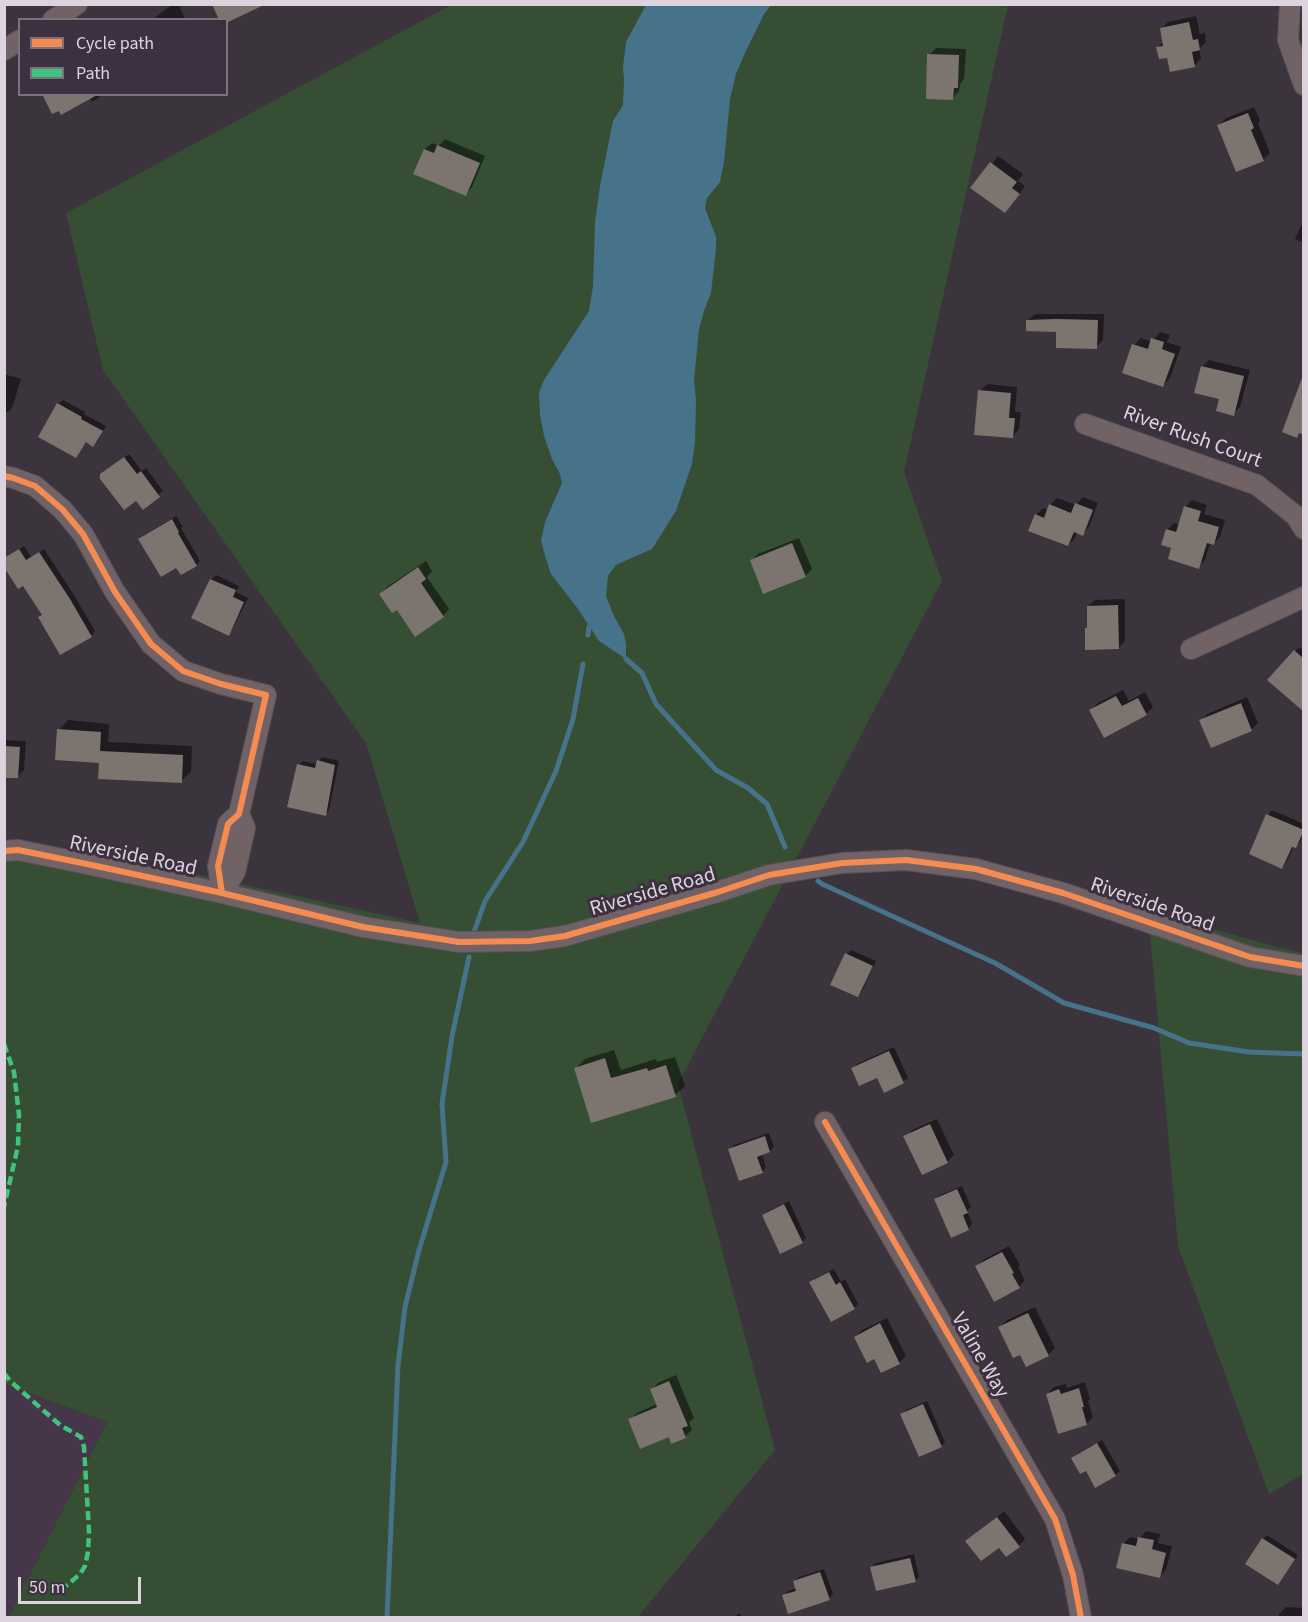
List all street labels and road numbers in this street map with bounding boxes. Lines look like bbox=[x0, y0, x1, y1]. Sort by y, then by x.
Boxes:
street label: River Rush Court bbox=[1119, 401, 1265, 475]
street label: Riverside Road bbox=[67, 831, 199, 883]
street label: Riverside Road bbox=[587, 863, 719, 923]
street label: Riverside Road bbox=[1087, 873, 1217, 939]
street label: Valine Way bbox=[945, 1309, 1013, 1403]

